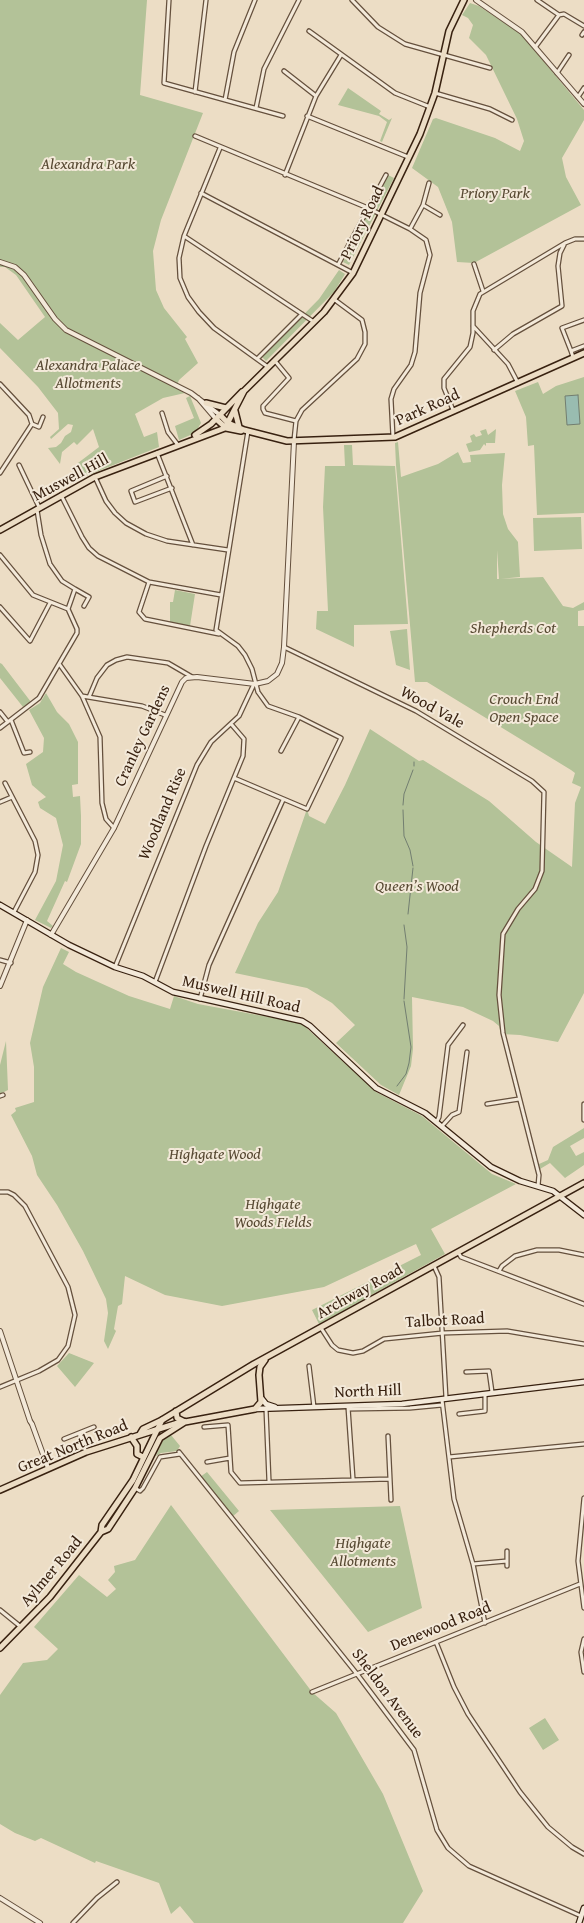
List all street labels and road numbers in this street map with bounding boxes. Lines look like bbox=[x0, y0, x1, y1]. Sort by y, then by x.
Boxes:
street label: Priory Road bbox=[337, 183, 389, 263]
street label: Park Road bbox=[393, 385, 463, 431]
street label: Muswell Hill bbox=[30, 450, 112, 506]
street label: Cranley Gardens bbox=[111, 682, 175, 790]
street label: Wood Vale bbox=[397, 683, 467, 733]
street label: Woodland Rise bbox=[135, 765, 191, 863]
street label: Muswell Hill Road bbox=[180, 972, 302, 1018]
street label: Archway Road bbox=[314, 1260, 406, 1324]
street label: Talbot Road bbox=[405, 1309, 485, 1333]
street label: North Hill bbox=[334, 1381, 402, 1403]
street label: Great North Road bbox=[15, 1416, 131, 1478]
street label: Aylmer Road bbox=[17, 1533, 87, 1611]
street label: Denewood Road bbox=[388, 1598, 494, 1656]
street label: Sheldon Avenue bbox=[347, 1645, 427, 1743]

